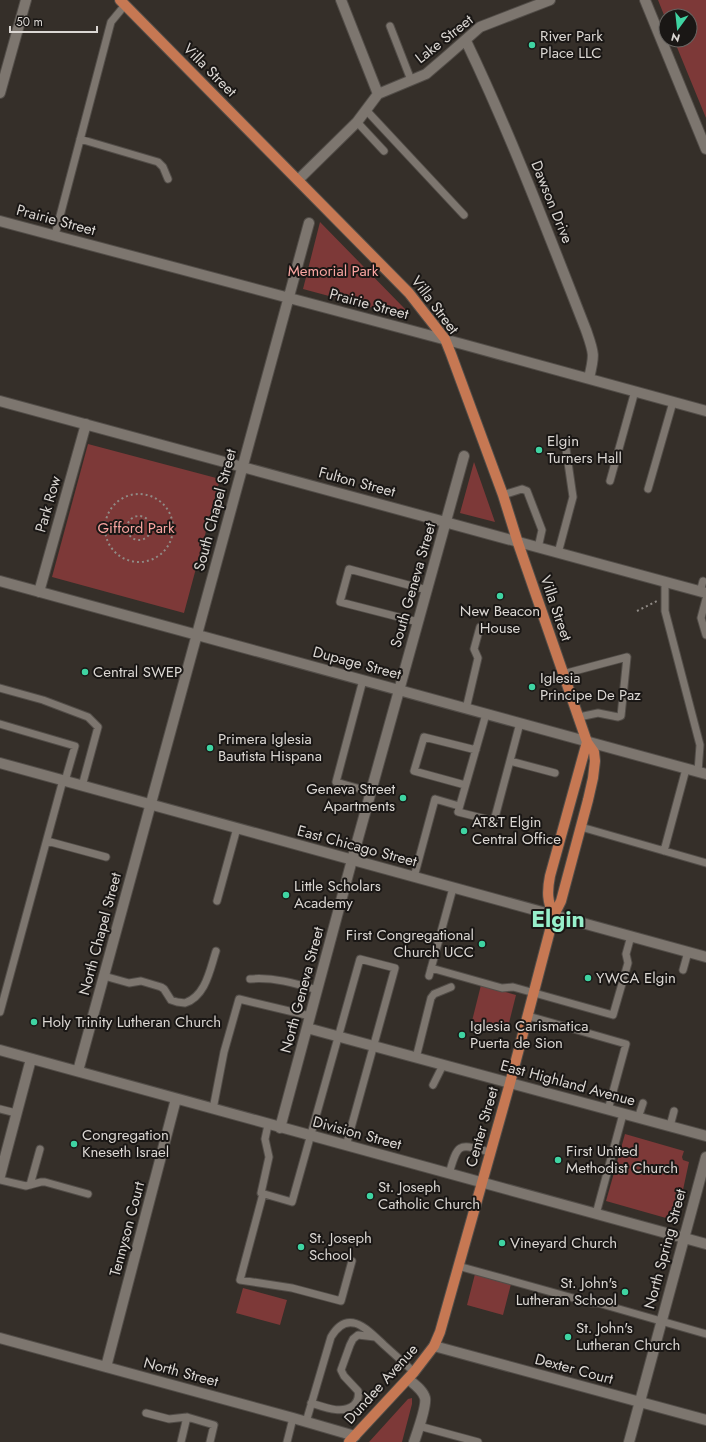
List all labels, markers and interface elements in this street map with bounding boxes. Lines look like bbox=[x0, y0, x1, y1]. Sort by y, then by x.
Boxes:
scale bar bbox=[10, 8, 97, 34]
north arrow bbox=[658, 8, 698, 48]
street label: Lake Street bbox=[410, 9, 478, 69]
text: 50 m bbox=[16, 13, 43, 31]
place label: River Park Place LLC bbox=[540, 25, 603, 64]
text: N bbox=[669, 29, 682, 47]
street label: Villa Street bbox=[178, 38, 242, 102]
marker: River Park Place LLC bbox=[527, 40, 537, 50]
street label: Dawson Drive bbox=[525, 157, 579, 247]
street label: Prairie Street bbox=[14, 199, 98, 241]
park label: Memorial Park bbox=[288, 260, 379, 282]
street label: Villa Street bbox=[406, 271, 465, 339]
street label: Prairie Street bbox=[327, 283, 411, 325]
place label: Elgin Turners Hall bbox=[547, 430, 622, 469]
marker: Elgin Turners Hall bbox=[534, 445, 544, 455]
street label: South Chapel Street bbox=[188, 446, 242, 574]
street label: Fulton Street bbox=[316, 461, 398, 503]
street label: Park Row bbox=[29, 472, 67, 535]
park label: Gifford Park bbox=[97, 517, 175, 539]
street label: South Geneva Street bbox=[385, 520, 441, 650]
street label: Villa Street bbox=[534, 572, 578, 644]
marker: New Beacon House bbox=[495, 591, 505, 601]
place label: New Beacon House bbox=[460, 600, 540, 639]
street label: Dupage Street bbox=[310, 641, 404, 685]
place label: Central SWEP bbox=[93, 661, 182, 683]
marker: Central SWEP bbox=[80, 667, 90, 677]
place label: Iglesia Principe De Paz bbox=[540, 667, 641, 706]
marker: Iglesia Principe De Paz bbox=[527, 682, 537, 692]
place label: Primera Iglesia Bautista Hispana bbox=[218, 728, 322, 767]
marker: Primera Iglesia Bautista Hispana bbox=[205, 743, 215, 753]
place label: Geneva Street Apartments bbox=[306, 778, 395, 817]
marker: Geneva Street Apartments bbox=[398, 793, 408, 803]
place label: AT&T Elgin Central Office bbox=[472, 811, 561, 850]
street label: East Chicago Street bbox=[295, 819, 420, 873]
marker: AT&T Elgin Central Office bbox=[459, 826, 469, 836]
street label: North Chapel Street bbox=[73, 870, 127, 998]
place label: Little Scholars Academy bbox=[294, 875, 381, 914]
marker: Little Scholars Academy bbox=[281, 890, 291, 900]
district label: Elgin bbox=[531, 902, 585, 936]
street label: North Geneva Street bbox=[275, 924, 330, 1056]
place label: First Congregational Church UCC bbox=[346, 924, 474, 963]
marker: First Congregational Church UCC bbox=[477, 939, 487, 949]
place label: YWCA Elgin bbox=[596, 967, 676, 989]
marker: YWCA Elgin bbox=[583, 973, 593, 983]
place label: Holy Trinity Lutheran Church bbox=[42, 1011, 221, 1033]
place label: Iglesia Carismatica Puerta de Sion bbox=[470, 1015, 588, 1054]
marker: Holy Trinity Lutheran Church bbox=[29, 1017, 39, 1027]
marker: Iglesia Carismatica Puerta de Sion bbox=[457, 1030, 467, 1040]
street label: East Highland Avenue bbox=[498, 1054, 638, 1112]
street label: Center Street bbox=[460, 1084, 504, 1170]
street label: Division Street bbox=[310, 1111, 404, 1155]
place label: Congregation Kneseth Israel bbox=[82, 1124, 169, 1163]
marker: Congregation Kneseth Israel bbox=[69, 1139, 79, 1149]
place label: First United Methodist Church bbox=[566, 1140, 678, 1179]
marker: First United Methodist Church bbox=[553, 1155, 563, 1165]
place label: St. Joseph Catholic Church bbox=[378, 1176, 480, 1215]
street label: Tennyson Court bbox=[104, 1179, 150, 1279]
street label: North Spring Street bbox=[638, 1186, 692, 1311]
marker: St. Joseph Catholic Church bbox=[365, 1191, 375, 1201]
place label: St. Joseph School bbox=[309, 1227, 372, 1266]
place label: Vineyard Church bbox=[510, 1232, 617, 1254]
marker: Vineyard Church bbox=[497, 1238, 507, 1248]
marker: St. Joseph School bbox=[296, 1242, 306, 1252]
place label: St. John's Lutheran School bbox=[516, 1272, 617, 1311]
marker: St. John's Lutheran School bbox=[620, 1287, 630, 1297]
place label: St. John's Lutheran Church bbox=[576, 1317, 680, 1356]
marker: St. John's Lutheran Church bbox=[563, 1332, 573, 1342]
street label: Dundee Avenue bbox=[339, 1339, 423, 1429]
street label: Dexter Court bbox=[532, 1348, 616, 1390]
street label: North Street bbox=[141, 1351, 221, 1393]

